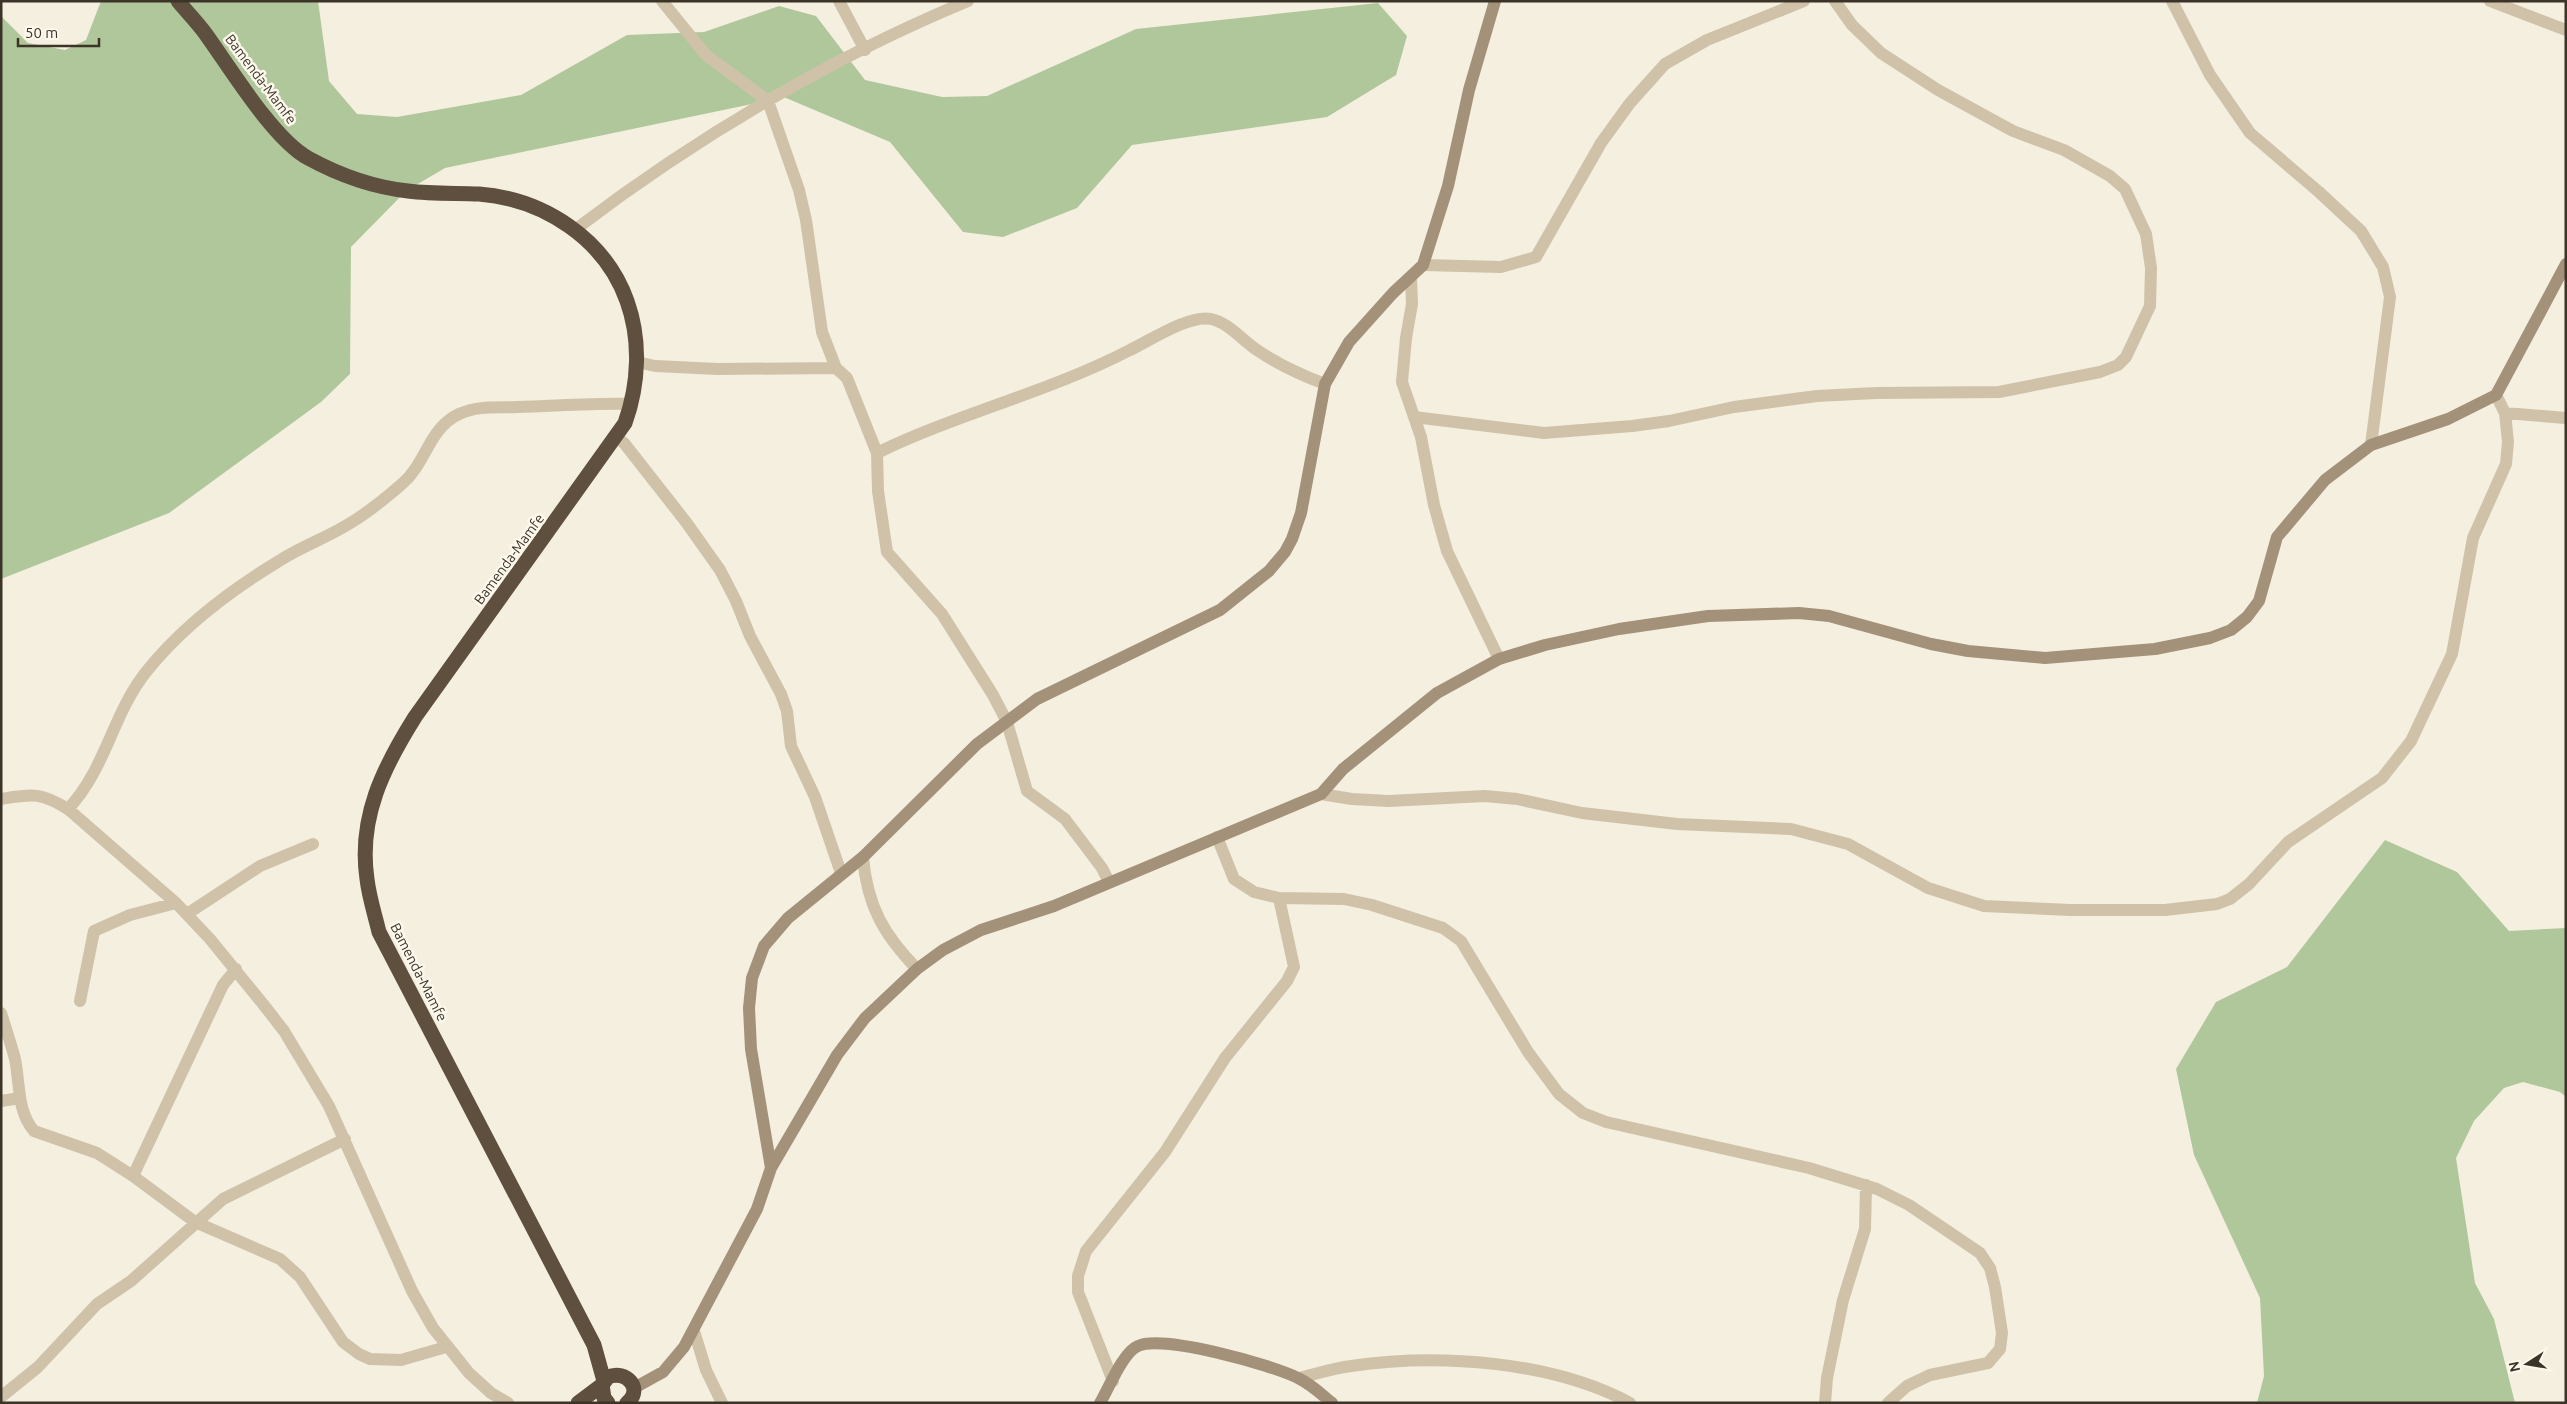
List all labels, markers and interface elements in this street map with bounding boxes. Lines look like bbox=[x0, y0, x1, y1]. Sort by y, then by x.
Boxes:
scale bar bbox=[18, 15, 99, 47]
text: 50 m bbox=[25, 24, 58, 41]
street label: Bamenda-Mamfe bbox=[222, 31, 300, 127]
street label: Bamenda-Mamfe bbox=[471, 511, 547, 607]
street label: Bamenda-Mamfe bbox=[387, 920, 451, 1024]
north arrow bbox=[2502, 1339, 2552, 1389]
text: N bbox=[2505, 1360, 2523, 1373]

